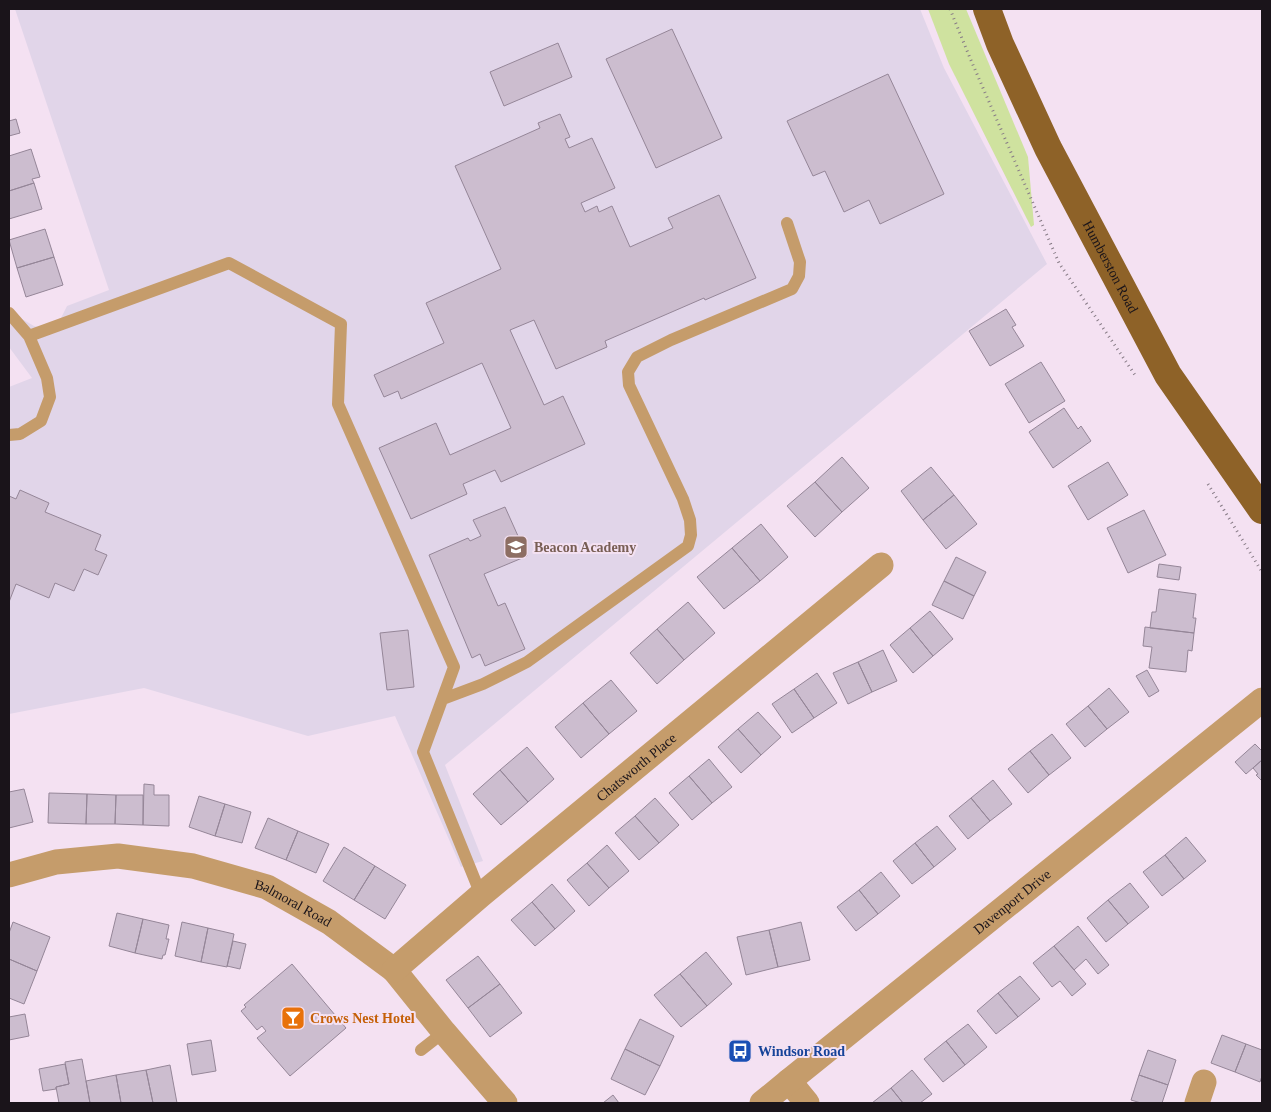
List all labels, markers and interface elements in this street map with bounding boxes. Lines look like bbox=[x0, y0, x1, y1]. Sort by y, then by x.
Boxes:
street label: Humberston Road bbox=[1080, 218, 1141, 316]
school or university icon: Beacon Academy bbox=[503, 534, 529, 560]
place label: Beacon Academy bbox=[534, 540, 636, 555]
street label: Chatsworth Place bbox=[594, 730, 679, 804]
street label: Davenport Drive bbox=[971, 866, 1054, 937]
street label: Balmoral Road bbox=[253, 877, 334, 930]
bar icon: Crows Nest Hotel bbox=[280, 1005, 306, 1031]
place label: Crows Nest Hotel bbox=[310, 1011, 415, 1026]
bus stop icon: Windsor Road bbox=[727, 1038, 753, 1064]
place label: Windsor Road bbox=[758, 1044, 845, 1059]

